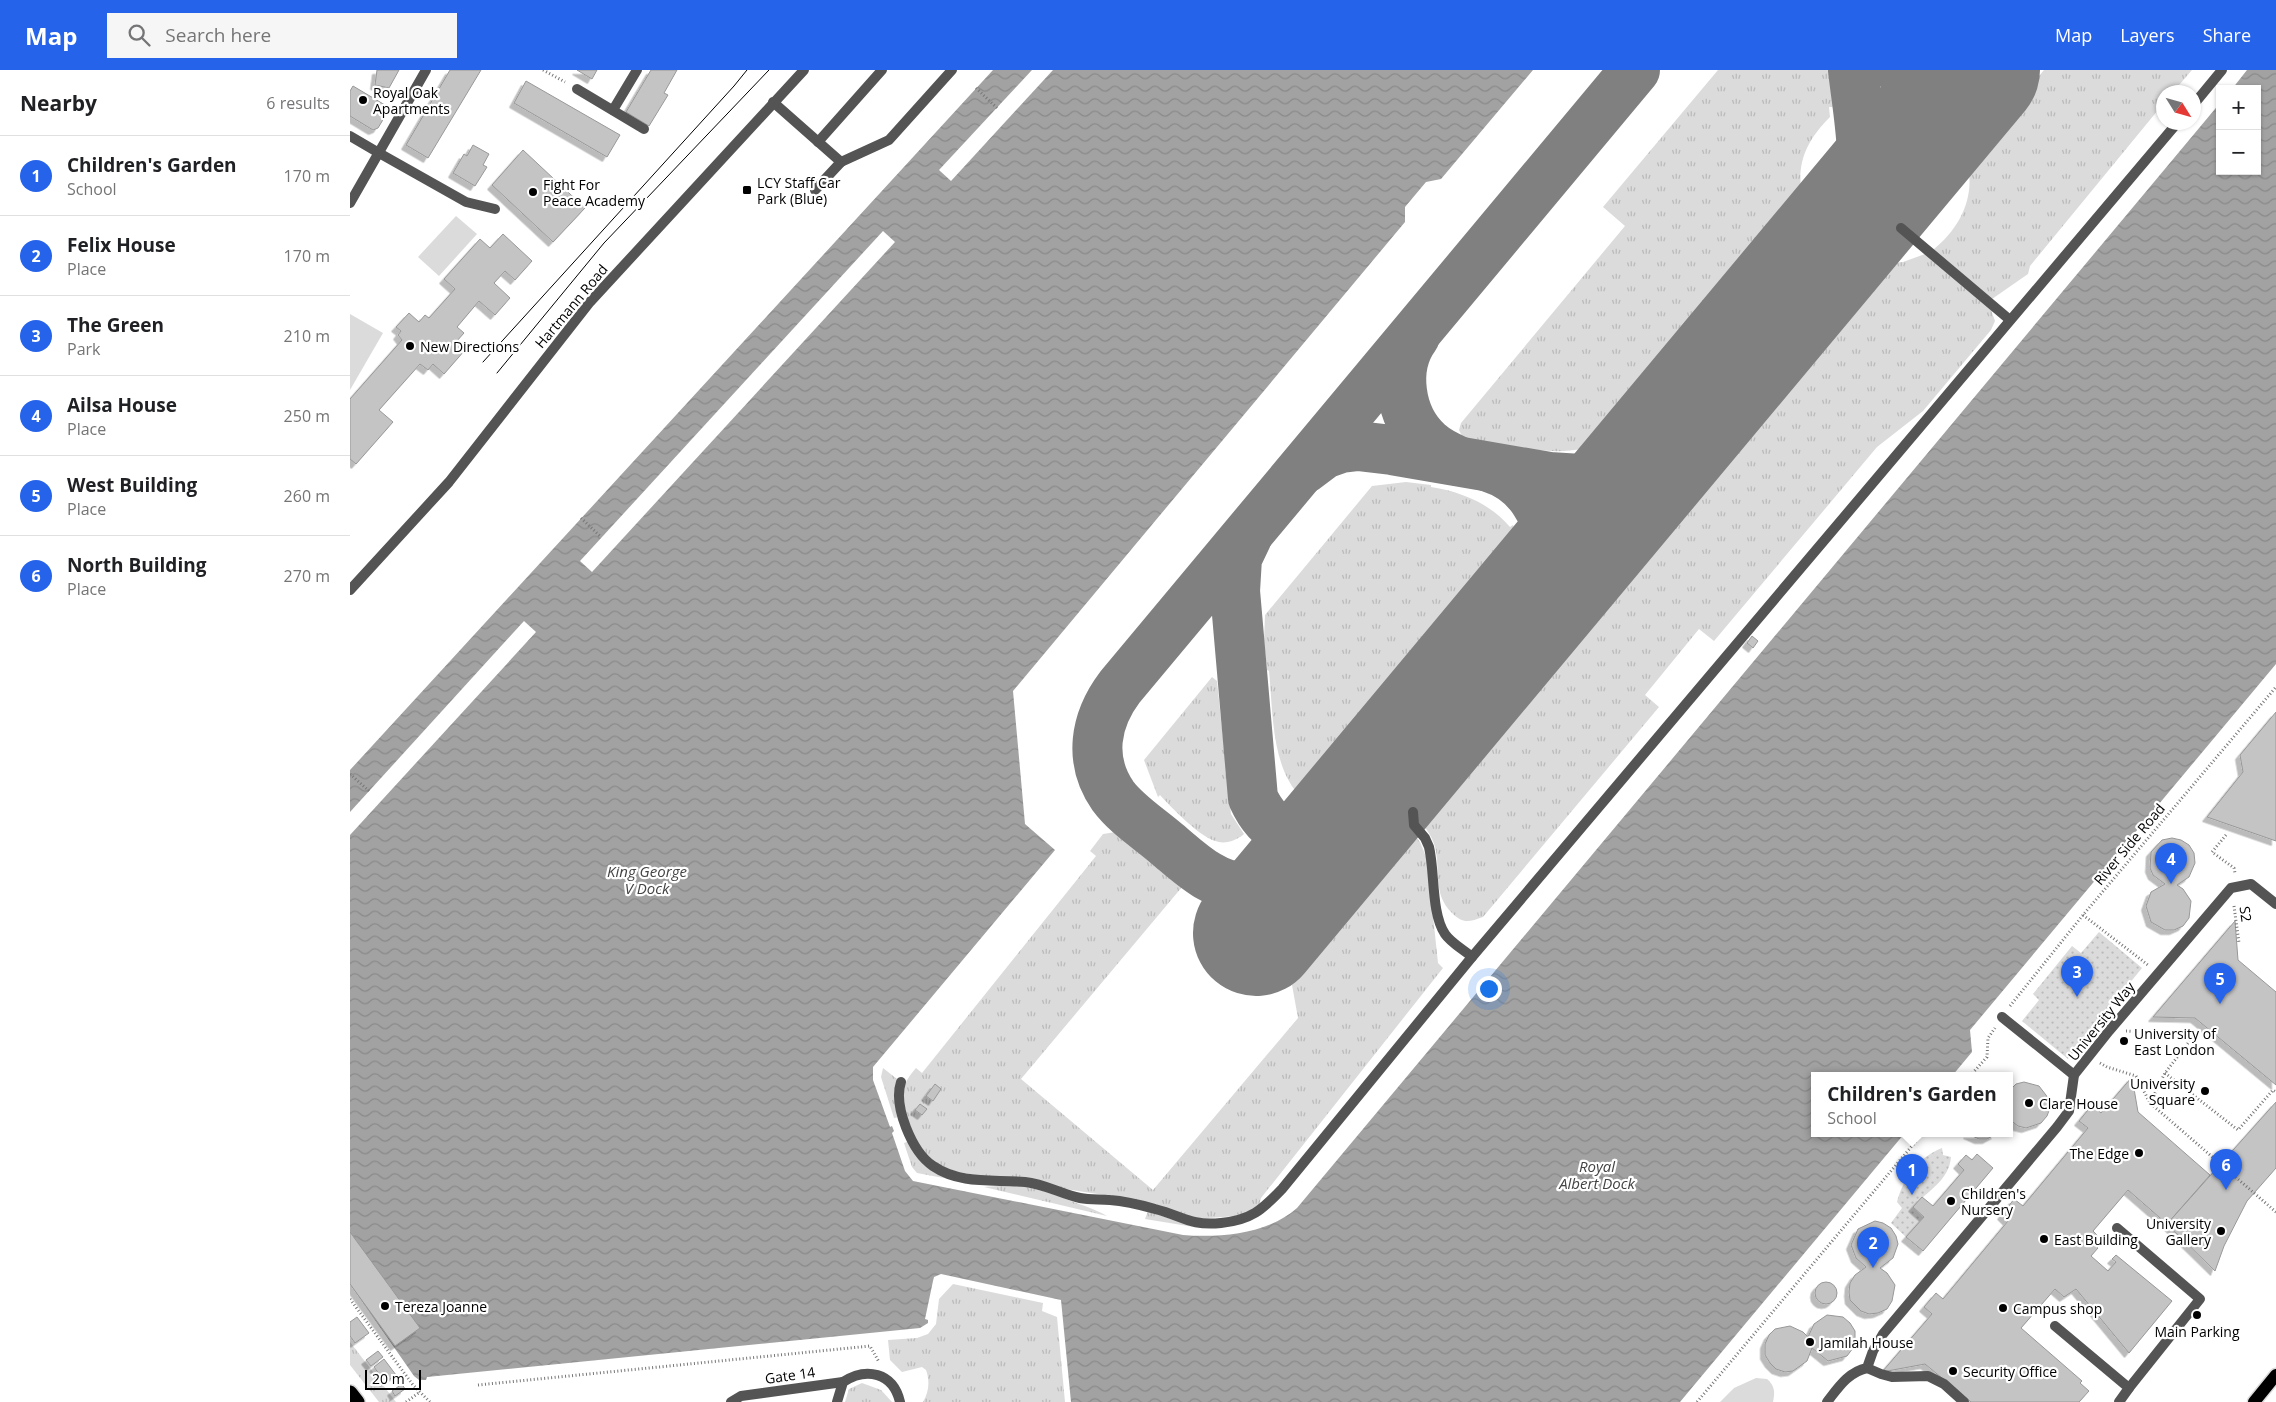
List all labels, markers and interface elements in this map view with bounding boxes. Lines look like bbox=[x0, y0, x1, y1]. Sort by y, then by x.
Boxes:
search box bbox=[107, 13, 457, 58]
text: Map bbox=[25, 19, 77, 52]
icon: search bbox=[125, 21, 153, 49]
text: Search here bbox=[165, 22, 271, 48]
text: Map bbox=[2055, 23, 2092, 47]
text: Layers bbox=[2120, 23, 2175, 47]
text: Share bbox=[2203, 23, 2251, 47]
place label: Royal Oak Apartments bbox=[373, 83, 450, 118]
north arrow bbox=[2156, 85, 2201, 130]
map controls bbox=[2216, 85, 2261, 175]
button: + bbox=[2216, 85, 2261, 130]
text: Nearby bbox=[20, 89, 97, 117]
text: 6 results bbox=[266, 92, 330, 114]
marker: Royal Oak Apartments bbox=[357, 94, 369, 106]
button: − bbox=[2216, 130, 2261, 175]
text: Children's Garden bbox=[67, 152, 237, 178]
text: 1 bbox=[31, 165, 41, 187]
text: 170 m bbox=[284, 165, 330, 187]
place label: LCY Staff Car Park (Blue) bbox=[757, 173, 841, 208]
place label: Fight For Peace Academy bbox=[543, 175, 646, 210]
text: School bbox=[67, 178, 117, 200]
marker: LCY Staff Car Park (Blue) bbox=[741, 184, 753, 196]
marker: Fight For Peace Academy bbox=[527, 186, 539, 198]
text: Felix House bbox=[67, 232, 176, 258]
text: 2 bbox=[31, 245, 41, 267]
text: 170 m bbox=[284, 245, 330, 267]
text: Place bbox=[67, 258, 106, 280]
street label: Hartmann Road bbox=[530, 260, 612, 352]
text: The Green bbox=[67, 312, 164, 338]
text: 3 bbox=[31, 325, 41, 347]
text: 210 m bbox=[284, 325, 330, 347]
place label: New Directions bbox=[420, 337, 519, 356]
text: Park bbox=[67, 338, 100, 360]
marker: New Directions bbox=[404, 340, 416, 352]
text: Ailsa House bbox=[67, 392, 177, 418]
text: 4 bbox=[31, 405, 41, 427]
text: 250 m bbox=[284, 405, 330, 427]
text: Place bbox=[67, 418, 106, 440]
text: West Building bbox=[67, 472, 197, 498]
text: 5 bbox=[31, 485, 41, 507]
text: 260 m bbox=[284, 485, 330, 507]
text: Place bbox=[67, 498, 106, 520]
text: North Building bbox=[67, 552, 206, 578]
text: 6 bbox=[31, 565, 41, 587]
text: 270 m bbox=[284, 565, 330, 587]
text: Place bbox=[67, 578, 106, 600]
street label: River Side Road bbox=[2089, 799, 2169, 889]
pin: 4 bbox=[2155, 843, 2187, 884]
water label: King George V Dock bbox=[607, 861, 687, 898]
street label: S2 bbox=[2236, 905, 2256, 923]
pin: 3 bbox=[2061, 956, 2093, 997]
pin: 5 bbox=[2204, 963, 2236, 1004]
your location bbox=[1476, 976, 1502, 1002]
street label: University Way bbox=[2063, 977, 2139, 1064]
place label: University of East London bbox=[2134, 1024, 2217, 1059]
marker: University of East London bbox=[2118, 1035, 2130, 1047]
popup bbox=[1811, 1072, 2013, 1137]
place label: University Square bbox=[2130, 1074, 2196, 1109]
text: Children's Garden bbox=[1827, 1081, 1997, 1107]
marker: University Square bbox=[2199, 1085, 2211, 1097]
place label: Clare House bbox=[2039, 1094, 2118, 1113]
marker: Clare House bbox=[2023, 1097, 2035, 1109]
text: School bbox=[1827, 1107, 1877, 1129]
place label: The Edge bbox=[2069, 1144, 2129, 1163]
marker: The Edge bbox=[2133, 1147, 2145, 1159]
pin: 6 bbox=[2210, 1149, 2242, 1190]
pin: 1 bbox=[1896, 1154, 1928, 1195]
water label: Royal Albert Dock bbox=[1558, 1156, 1636, 1193]
place label: Children's Nursery bbox=[1961, 1184, 2026, 1219]
marker: Children's Nursery bbox=[1945, 1195, 1957, 1207]
place label: University Gallery bbox=[2146, 1214, 2212, 1249]
marker: University Gallery bbox=[2215, 1225, 2227, 1237]
pin: 2 bbox=[1857, 1227, 1889, 1268]
place label: East Building bbox=[2054, 1230, 2138, 1249]
marker: East Building bbox=[2038, 1233, 2050, 1245]
place label: Tereza Joanne bbox=[395, 1297, 487, 1316]
place label: Campus shop bbox=[2013, 1299, 2102, 1318]
marker: Tereza Joanne bbox=[379, 1300, 391, 1312]
marker: Campus shop bbox=[1997, 1302, 2009, 1314]
marker: Main Parking bbox=[2191, 1309, 2203, 1321]
place label: Main Parking bbox=[2154, 1322, 2240, 1341]
place label: Jamilah House bbox=[1818, 1333, 1914, 1352]
marker: Jamilah House bbox=[1804, 1336, 1816, 1348]
street label: Gate 14 bbox=[764, 1362, 816, 1388]
place label: Security Office bbox=[1963, 1362, 2057, 1381]
marker: Security Office bbox=[1947, 1365, 1959, 1377]
scale bar bbox=[365, 1367, 421, 1390]
text: 20 m bbox=[372, 1369, 405, 1388]

